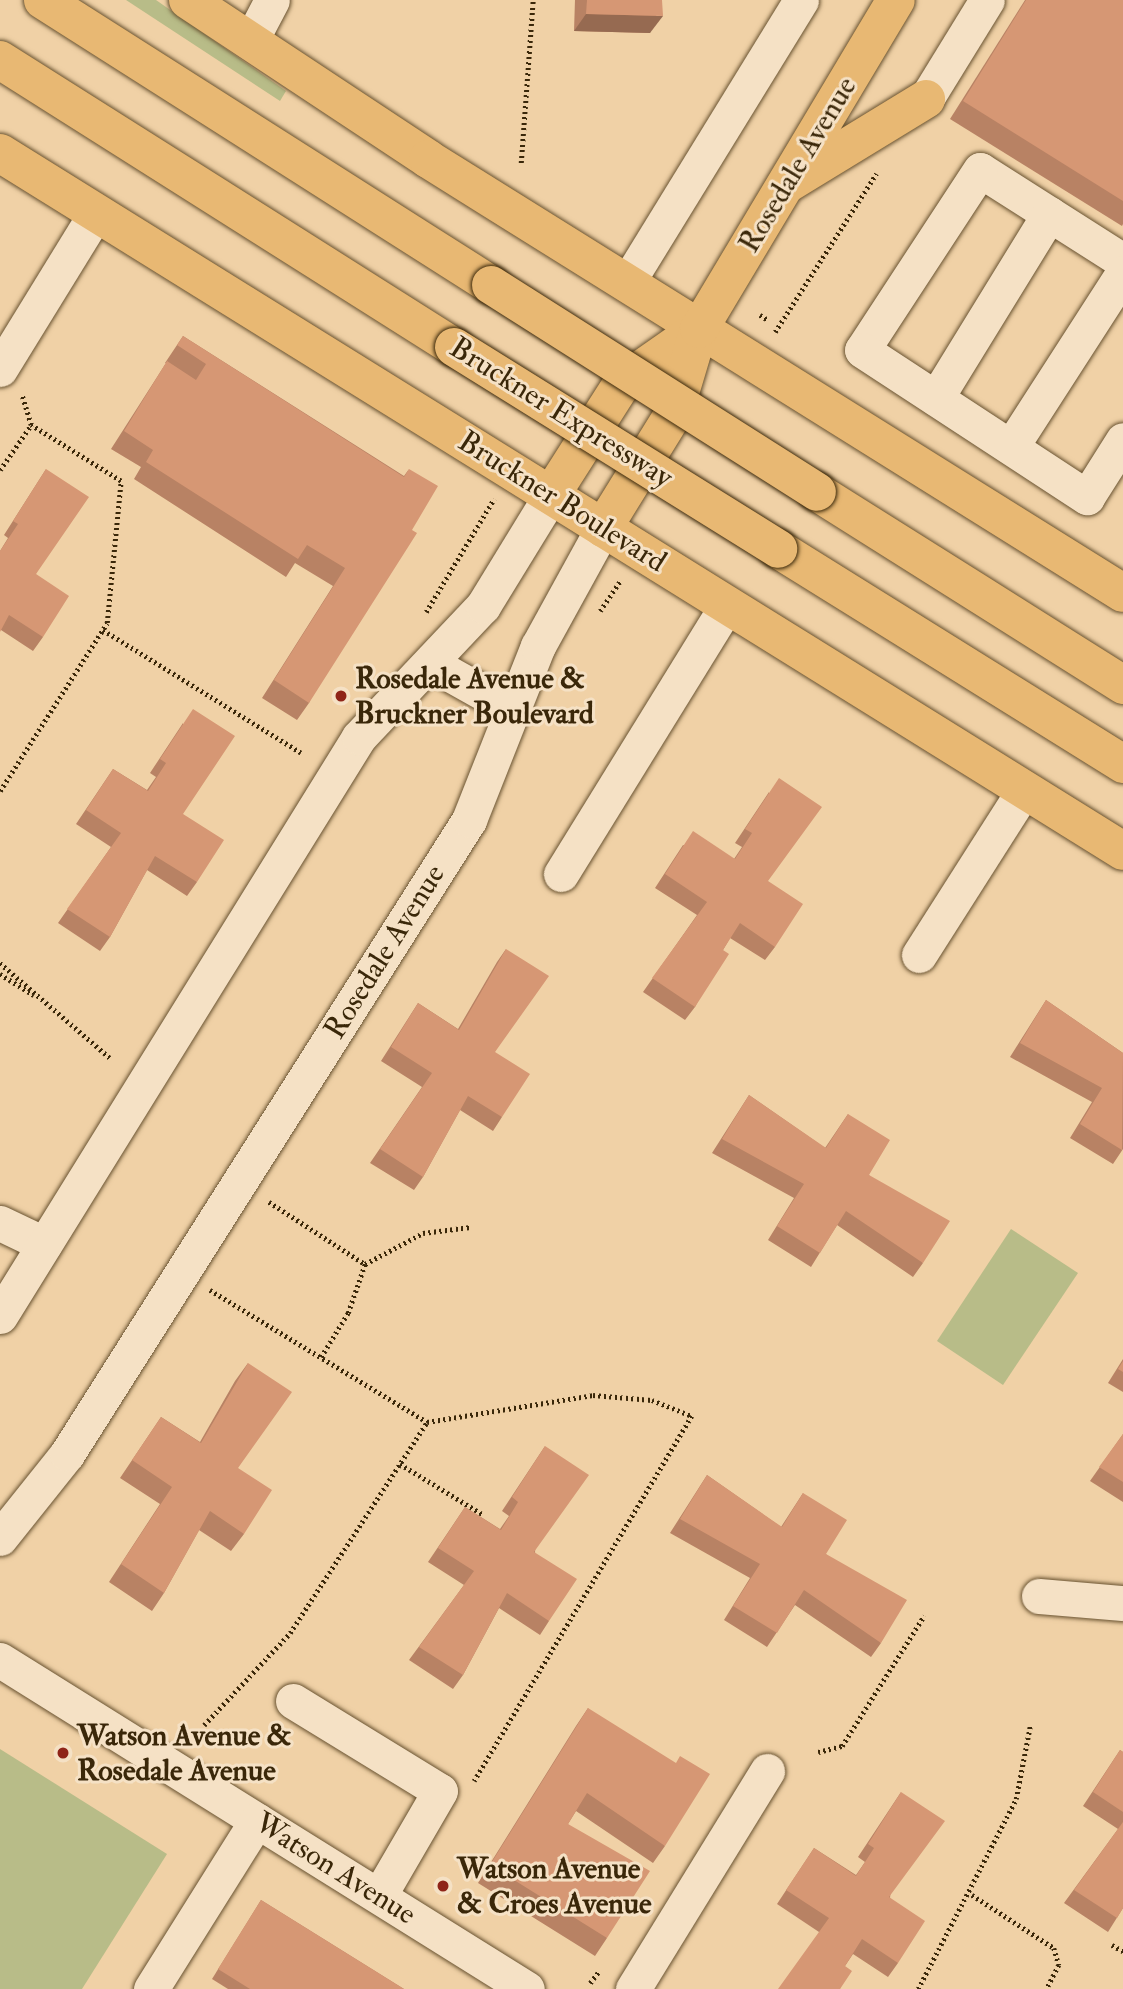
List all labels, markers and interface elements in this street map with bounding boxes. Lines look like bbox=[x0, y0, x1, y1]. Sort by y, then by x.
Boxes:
street label: Rosedale Avenue bbox=[731, 71, 865, 259]
street label: Bruckner Expressway bbox=[443, 330, 679, 496]
street label: Bruckner Boulevard bbox=[451, 423, 673, 581]
place label: Rosedale Avenue & Bruckner Boulevard bbox=[355, 661, 594, 732]
marker: Rosedale Avenue & Bruckner Boulevard bbox=[333, 688, 349, 704]
street label: Rosedale Avenue bbox=[317, 858, 453, 1046]
place label: Watson Avenue & Rosedale Avenue bbox=[77, 1718, 292, 1788]
marker: Watson Avenue & Rosedale Avenue bbox=[55, 1745, 71, 1761]
street label: Watson Avenue bbox=[248, 1805, 422, 1933]
place label: Watson Avenue & Croes Avenue bbox=[457, 1851, 652, 1922]
marker: Watson Avenue & Croes Avenue bbox=[435, 1878, 451, 1894]

